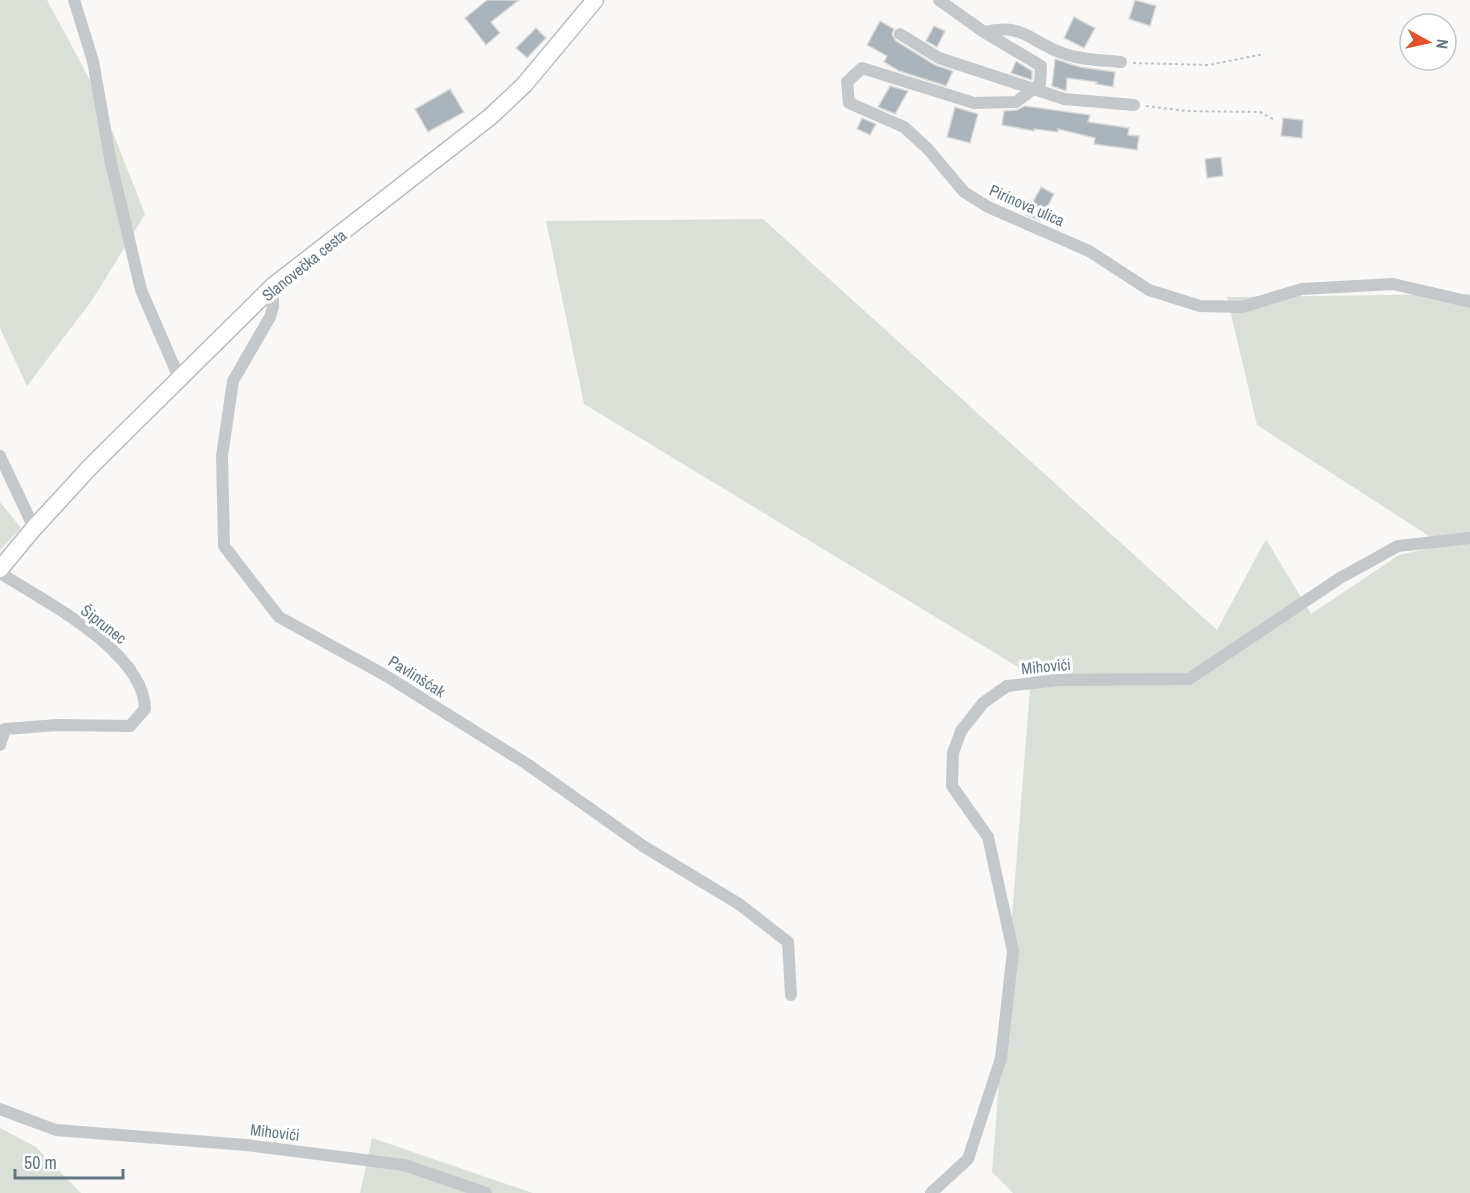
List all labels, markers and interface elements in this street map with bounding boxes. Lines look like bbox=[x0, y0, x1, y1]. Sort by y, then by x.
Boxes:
north arrow bbox=[1398, 12, 1458, 72]
text: N bbox=[1431, 38, 1454, 50]
street label: Pirinova ulica bbox=[986, 179, 1069, 232]
street label: Slanovečka cesta bbox=[257, 224, 351, 306]
street label: Šiprunec bbox=[77, 599, 132, 649]
street label: Pavlinšćak bbox=[384, 650, 450, 702]
street label: Mihovići bbox=[1020, 653, 1072, 679]
street label: Mihovići bbox=[249, 1118, 301, 1146]
scale bar bbox=[15, 1142, 123, 1180]
text: 50 m bbox=[24, 1150, 57, 1175]

